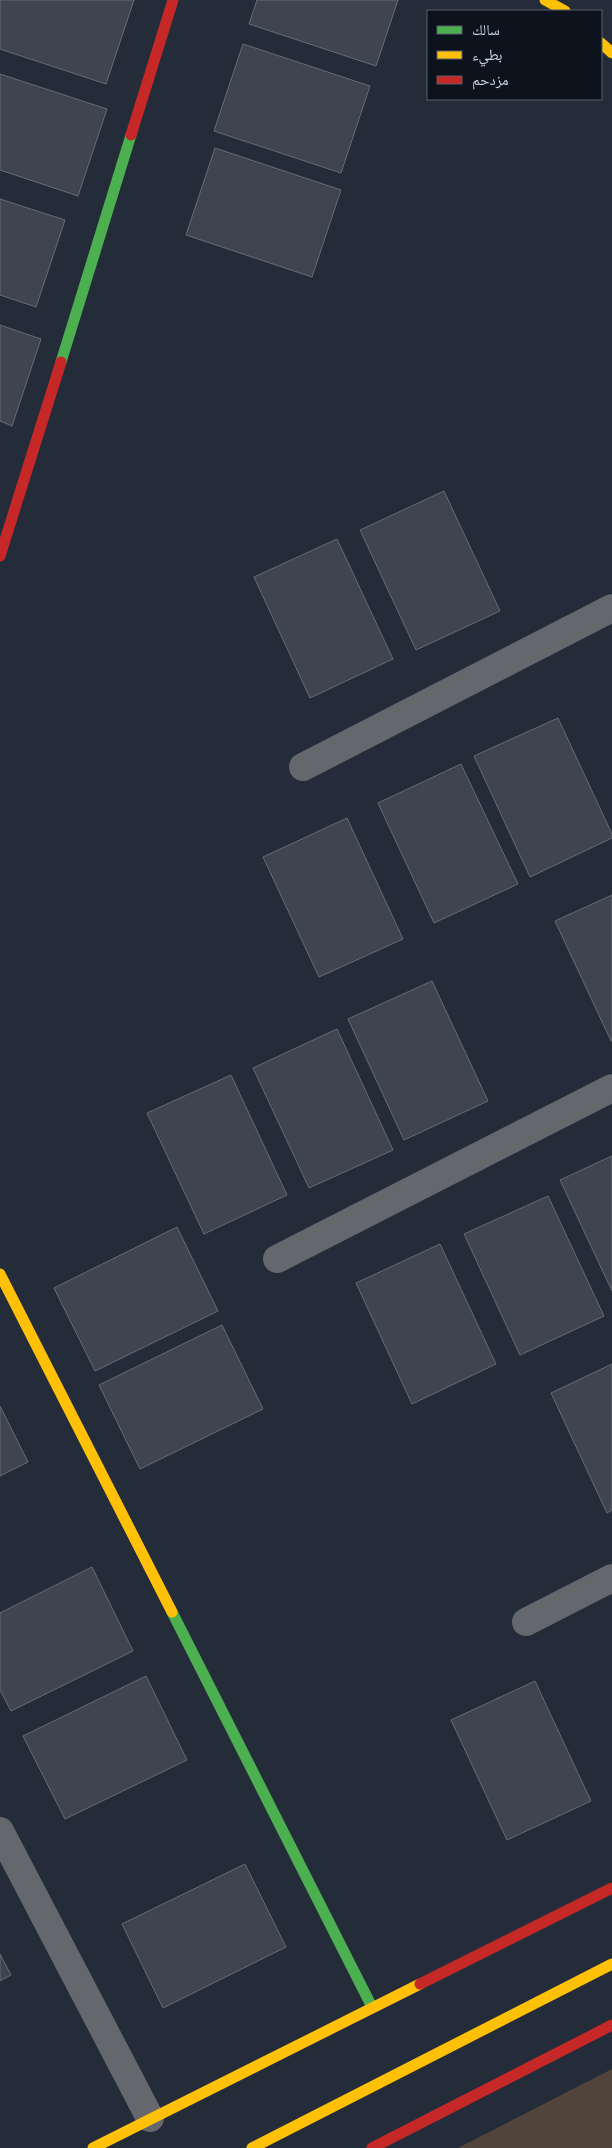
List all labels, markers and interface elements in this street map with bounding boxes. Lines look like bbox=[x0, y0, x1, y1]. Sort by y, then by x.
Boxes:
legend bbox=[427, 10, 602, 100]
text: سالك bbox=[472, 20, 500, 41]
text: بطيء bbox=[472, 45, 502, 67]
text: مزدحم bbox=[472, 70, 509, 91]

